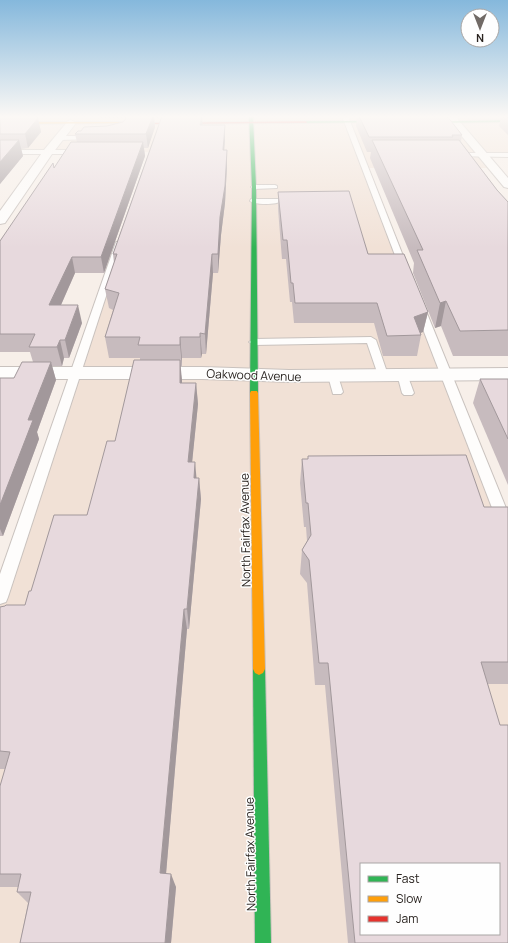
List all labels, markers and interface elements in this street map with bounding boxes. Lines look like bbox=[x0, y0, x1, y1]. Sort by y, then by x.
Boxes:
north arrow bbox=[460, 8, 500, 48]
text: N bbox=[476, 31, 484, 46]
street label: Oakwood Avenue bbox=[206, 365, 302, 385]
street label: North Fairfax Avenue bbox=[236, 473, 254, 587]
street label: North Fairfax Avenue bbox=[241, 797, 259, 911]
legend bbox=[360, 863, 500, 935]
text: Fast bbox=[396, 870, 420, 887]
text: Slow bbox=[396, 890, 422, 907]
text: Jam bbox=[396, 910, 418, 927]

